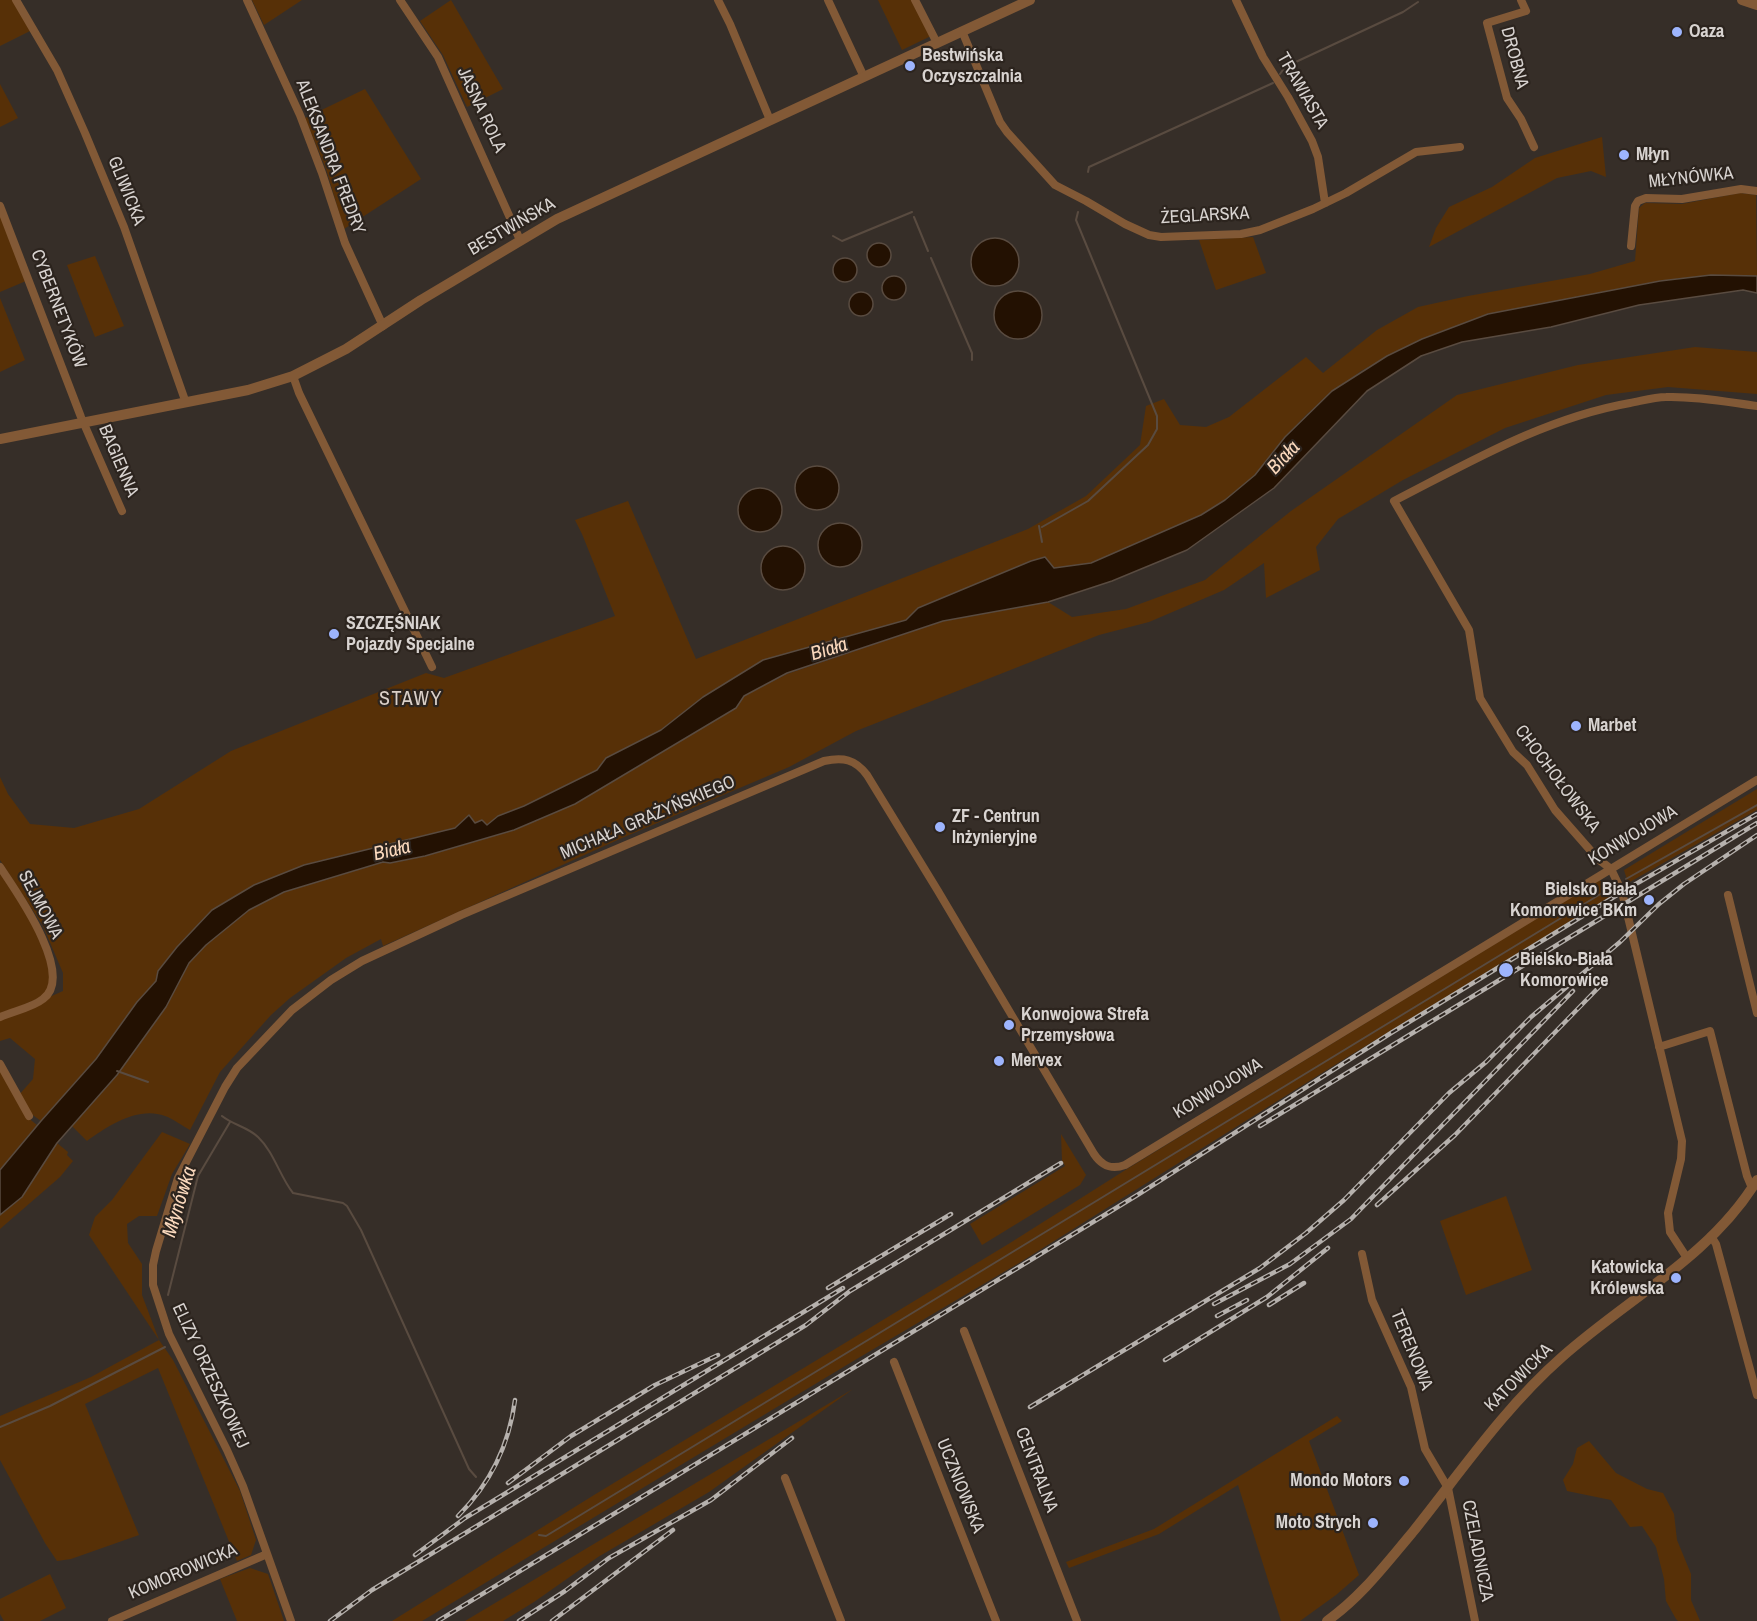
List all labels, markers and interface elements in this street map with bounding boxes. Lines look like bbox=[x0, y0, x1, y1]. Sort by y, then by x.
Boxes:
place label: Oaza bbox=[1689, 21, 1724, 43]
street label: DROBNA bbox=[1495, 25, 1533, 91]
marker: Oaza bbox=[1670, 25, 1684, 39]
place label: Bestwińska Oczyszczalnia bbox=[922, 45, 1022, 88]
street label: TRAWIASTA bbox=[1272, 49, 1332, 133]
marker: Bestwińska Oczyszczalnia bbox=[903, 59, 917, 73]
street label: JASNA ROLA bbox=[452, 64, 510, 156]
street label: ALEKSANDRA FREDRY bbox=[291, 77, 369, 237]
place label: Młyn bbox=[1636, 144, 1670, 166]
marker: Młyn bbox=[1617, 148, 1631, 162]
street label: GLIWICKA bbox=[102, 153, 150, 229]
street label: MŁYNÓWKA bbox=[1648, 163, 1734, 193]
street label: BESTWIŃSKA bbox=[465, 193, 559, 261]
street label: ŻEGLARSKA bbox=[1160, 203, 1250, 229]
street label: CYBERNETYKÓW bbox=[25, 247, 91, 371]
street label: BAGIENNA bbox=[93, 422, 143, 500]
water label: Biała bbox=[1262, 436, 1306, 480]
place label: SZCZĘŚNIAK Pojazdy Specjalne bbox=[346, 613, 475, 656]
marker: SZCZĘŚNIAK Pojazdy Specjalne bbox=[327, 627, 341, 641]
water label: Biała bbox=[808, 633, 850, 667]
district label: STAWY bbox=[379, 688, 443, 712]
place label: Marbet bbox=[1588, 715, 1636, 737]
marker: Marbet bbox=[1569, 719, 1583, 733]
street label: CHOCHOŁOWSKA bbox=[1510, 721, 1604, 837]
street label: MICHAŁA GRAŻYŃSKIEGO bbox=[557, 771, 739, 865]
street label: KONWOJOWA bbox=[1585, 801, 1681, 871]
place label: ZF - Centrun Inżynieryjne bbox=[952, 806, 1040, 848]
marker: ZF - Centrun Inżynieryjne bbox=[933, 820, 947, 834]
water label: Biała bbox=[371, 835, 413, 867]
street label: SEJMOWA bbox=[13, 867, 67, 943]
place label: Bielsko Biała Komorowice BKm bbox=[1510, 879, 1637, 922]
marker: Bielsko Biała Komorowice BKm bbox=[1642, 893, 1656, 907]
place label: Bielsko-Biała Komorowice bbox=[1520, 949, 1613, 992]
marker: Bielsko-Biała Komorowice bbox=[1497, 961, 1515, 979]
place label: Konwojowa Strefa Przemysłowa bbox=[1021, 1004, 1149, 1046]
marker: Konwojowa Strefa Przemysłowa bbox=[1002, 1018, 1016, 1032]
place label: Mervex bbox=[1011, 1050, 1062, 1072]
marker: Mervex bbox=[992, 1054, 1006, 1068]
street label: KONWOJOWA bbox=[1170, 1054, 1266, 1124]
water label: Młynówka bbox=[158, 1164, 202, 1240]
place label: Katowicka Królewska bbox=[1590, 1257, 1664, 1300]
marker: Katowicka Królewska bbox=[1669, 1271, 1683, 1285]
street label: ELIZY ORZESZKOWEJ bbox=[167, 1300, 253, 1452]
street label: TERENOWA bbox=[1385, 1307, 1437, 1393]
street label: KATOWICKA bbox=[1481, 1340, 1557, 1416]
street label: CENTRALNA bbox=[1010, 1424, 1062, 1516]
street label: UCZNIOWSKA bbox=[931, 1436, 989, 1536]
place label: Mondo Motors bbox=[1290, 1470, 1392, 1492]
marker: Mondo Motors bbox=[1397, 1474, 1411, 1488]
street label: CZELADNICZA bbox=[1457, 1499, 1497, 1603]
place label: Moto Strych bbox=[1276, 1512, 1361, 1534]
marker: Moto Strych bbox=[1366, 1516, 1380, 1530]
street label: KOMOROWICKA bbox=[126, 1539, 240, 1605]

